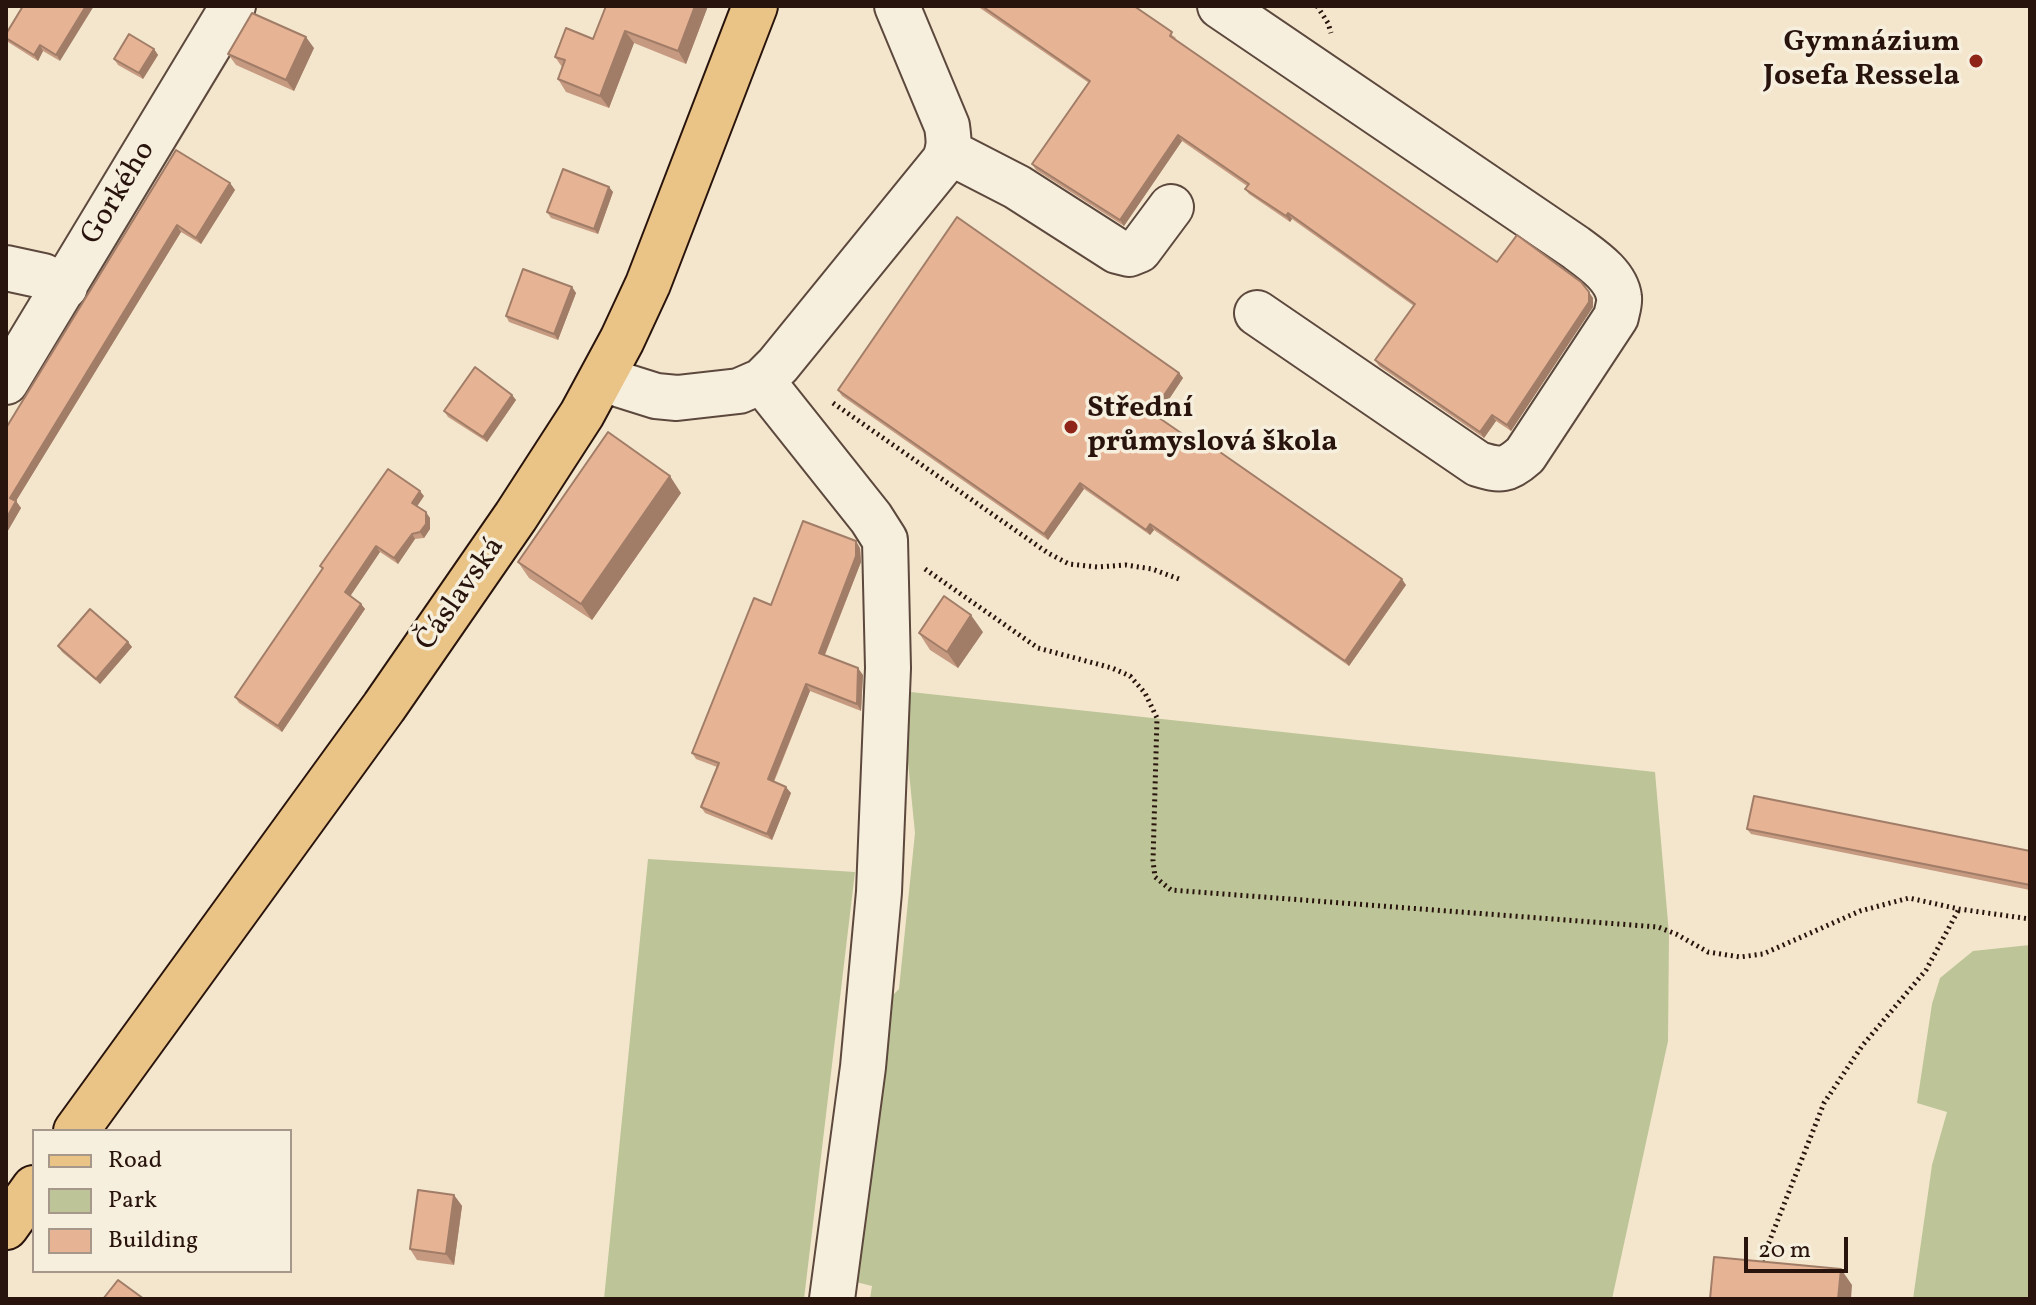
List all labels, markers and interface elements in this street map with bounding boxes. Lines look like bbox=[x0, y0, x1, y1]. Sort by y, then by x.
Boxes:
place label: Gymnázium Josefa Ressela bbox=[1763, 26, 1960, 96]
marker: Gymnázium Josefa Ressela bbox=[1967, 52, 1985, 70]
street label: Gorkého bbox=[75, 136, 165, 252]
place label: Střední průmyslová škola bbox=[1087, 392, 1338, 462]
marker: Střední průmyslová škola bbox=[1062, 418, 1080, 436]
street label: Čáslavská bbox=[410, 531, 514, 659]
legend bbox=[32, 1129, 292, 1273]
text: Road bbox=[108, 1144, 162, 1178]
text: Park bbox=[108, 1184, 157, 1218]
scale bar bbox=[1748, 1221, 1852, 1271]
text: Building bbox=[108, 1224, 198, 1258]
text: 20 m bbox=[1758, 1234, 1811, 1268]

